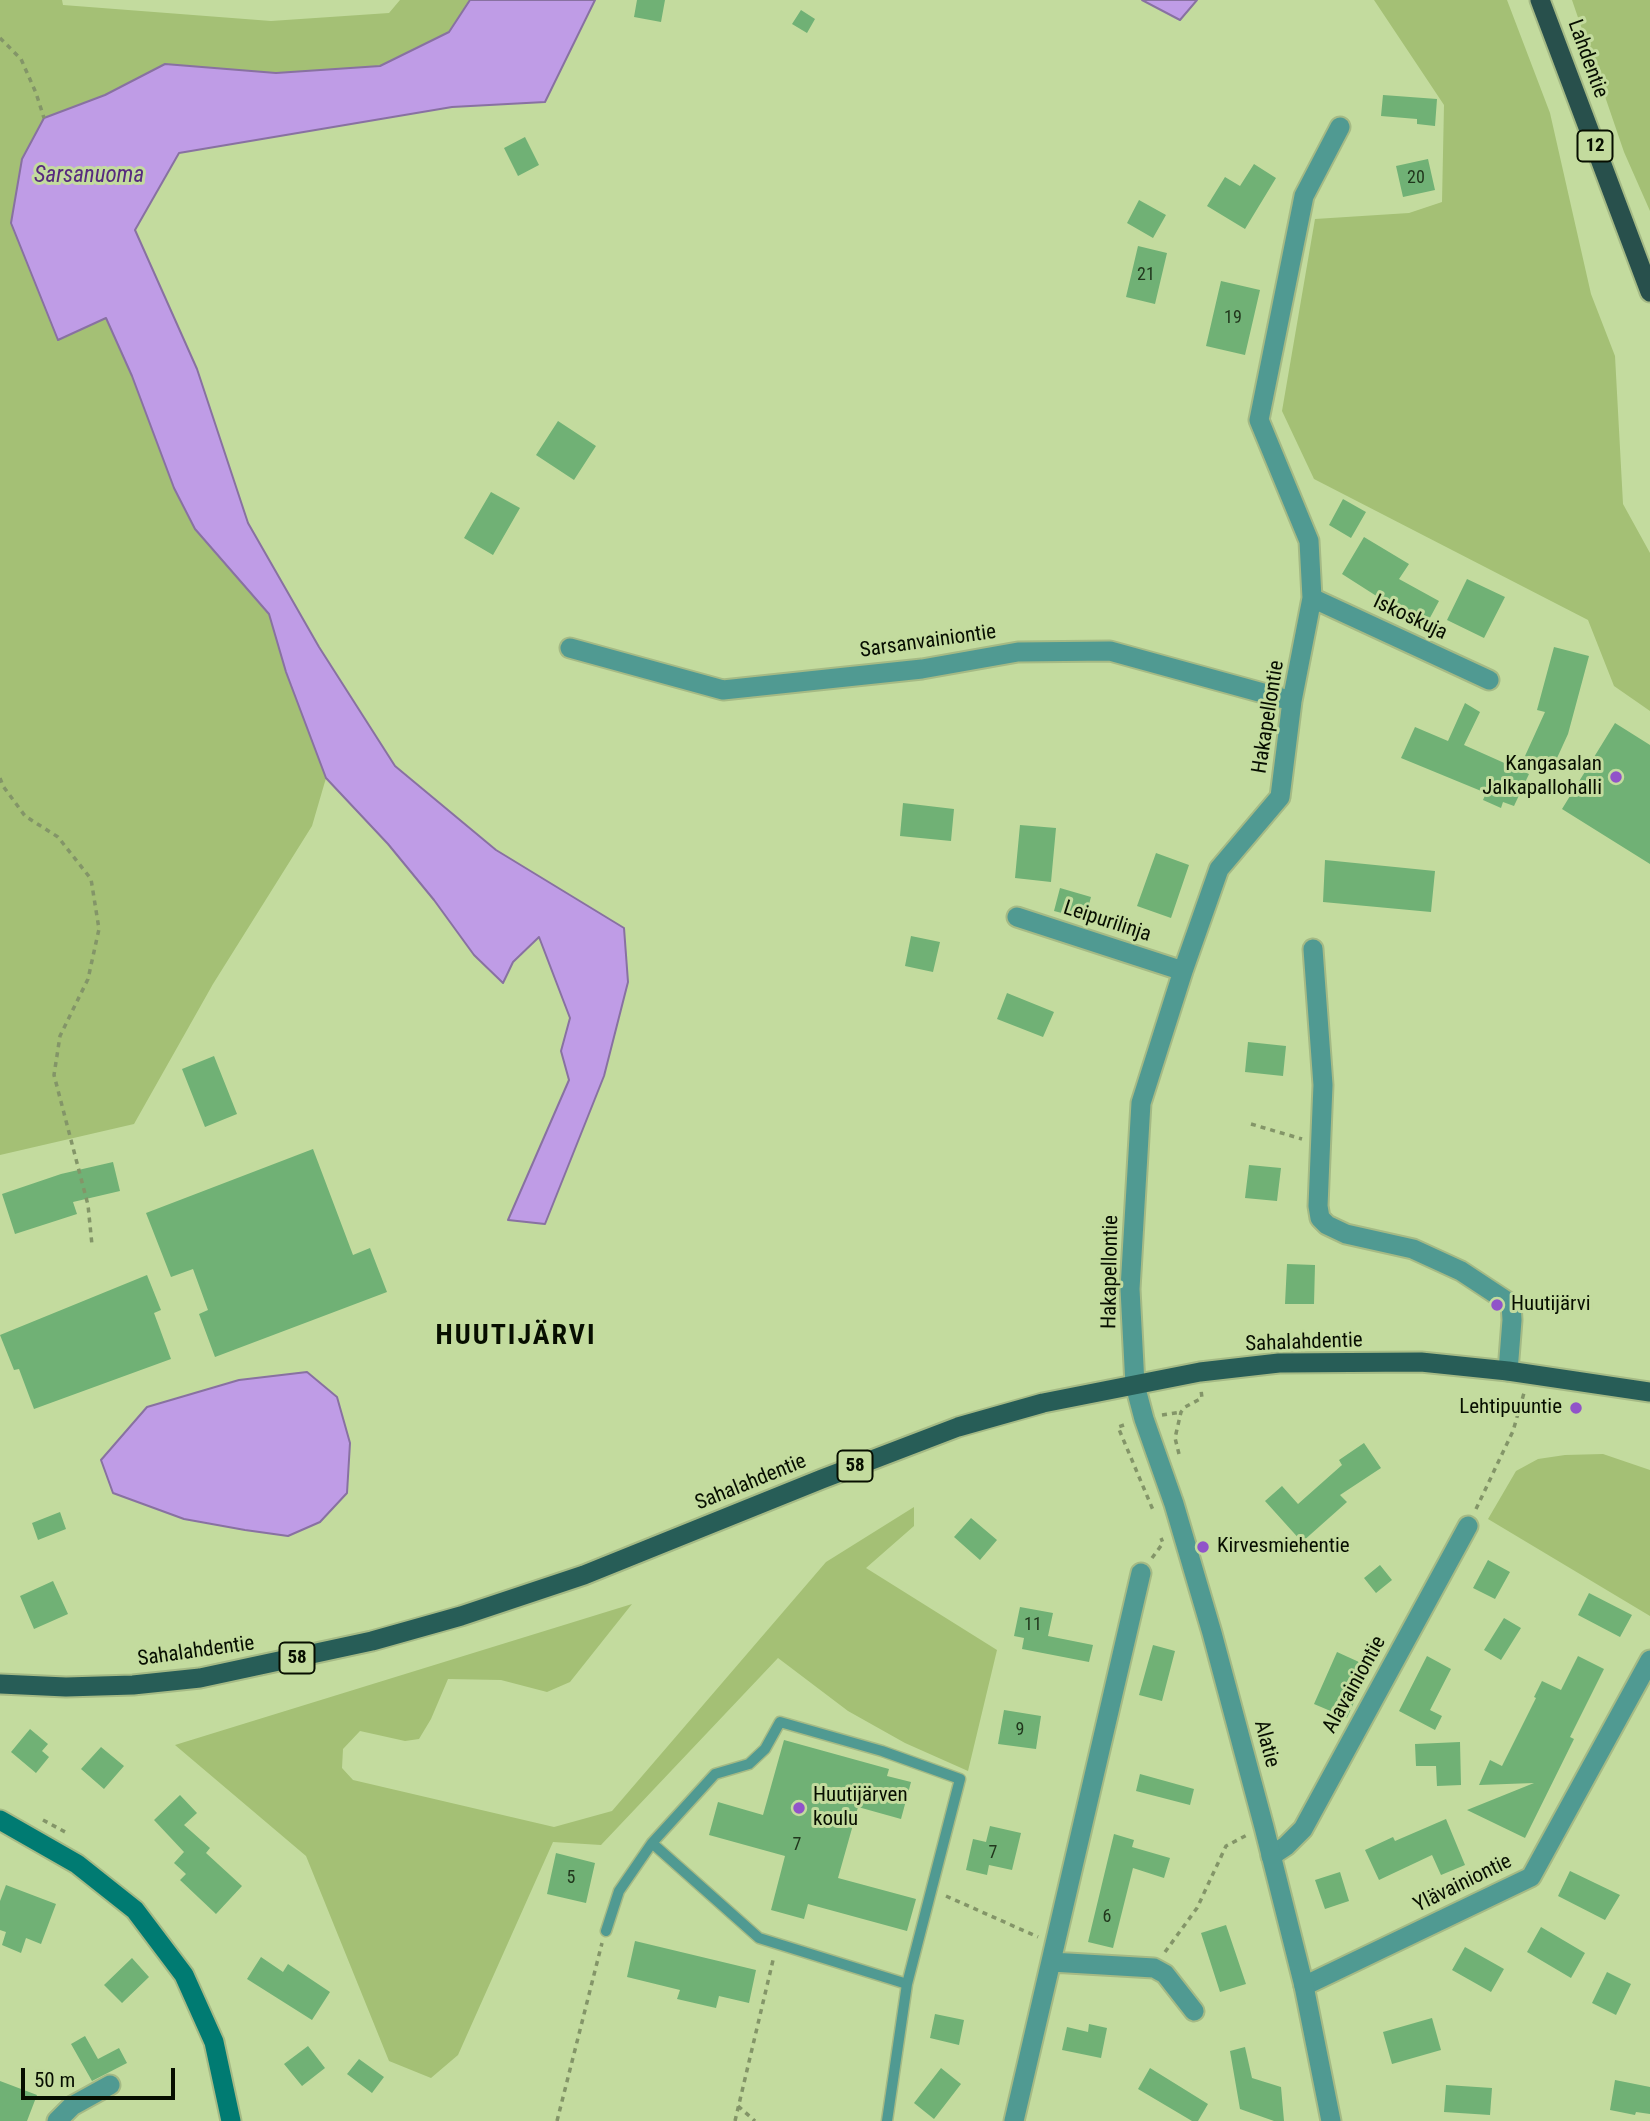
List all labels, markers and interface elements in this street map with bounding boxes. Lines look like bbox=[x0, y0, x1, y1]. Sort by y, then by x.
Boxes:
street label: Lahdentie bbox=[1561, 16, 1613, 102]
road number: 12 bbox=[1578, 130, 1612, 162]
water label: Sarsanuoma bbox=[34, 162, 144, 190]
house number: 20 bbox=[1407, 167, 1425, 189]
house number: 21 bbox=[1137, 264, 1155, 286]
house number: 19 bbox=[1224, 307, 1242, 329]
street label: Iskoskuja bbox=[1369, 590, 1451, 646]
street label: Sarsanvainiontie bbox=[858, 620, 998, 664]
street label: Hakapellontie bbox=[1248, 659, 1290, 775]
place label: Kangasalan Jalkapallohalli bbox=[1482, 752, 1602, 802]
marker: Kangasalan Jalkapallohalli bbox=[1608, 769, 1624, 785]
street label: Leipurilinja bbox=[1060, 896, 1154, 948]
street label: Hakapellontie bbox=[1097, 1215, 1125, 1329]
place label: Huutijärvi bbox=[1511, 1292, 1591, 1318]
marker: Huutijärvi bbox=[1489, 1297, 1505, 1313]
district label: HUUTIJÄRVI bbox=[437, 1320, 595, 1354]
street label: Sahalahdentie bbox=[1245, 1328, 1363, 1358]
place label: Lehtipuuntie bbox=[1459, 1395, 1562, 1421]
marker: Lehtipuuntie bbox=[1568, 1400, 1584, 1416]
street label: Sahalahdentie bbox=[692, 1449, 810, 1517]
road number: 58 bbox=[838, 1450, 872, 1482]
place label: Kirvesmiehentie bbox=[1217, 1534, 1350, 1560]
marker: Kirvesmiehentie bbox=[1195, 1539, 1211, 1555]
house number: 11 bbox=[1024, 1614, 1042, 1636]
street label: Sahalahdentie bbox=[136, 1631, 256, 1673]
street label: Alavainiontie bbox=[1318, 1632, 1392, 1738]
road number: 58 bbox=[280, 1642, 314, 1674]
street label: Alatie bbox=[1248, 1718, 1284, 1770]
house number: 9 bbox=[1016, 1719, 1024, 1741]
place label: Huutijärven koulu bbox=[813, 1783, 908, 1833]
marker: Huutijärven koulu bbox=[791, 1800, 807, 1816]
house number: 7 bbox=[793, 1834, 801, 1856]
house number: 7 bbox=[989, 1842, 997, 1864]
street label: Ylävainiontie bbox=[1410, 1849, 1516, 1919]
house number: 5 bbox=[567, 1867, 575, 1889]
house number: 6 bbox=[1103, 1906, 1111, 1928]
scale bar bbox=[24, 2054, 178, 2098]
text: 50 m bbox=[34, 2068, 75, 2092]

